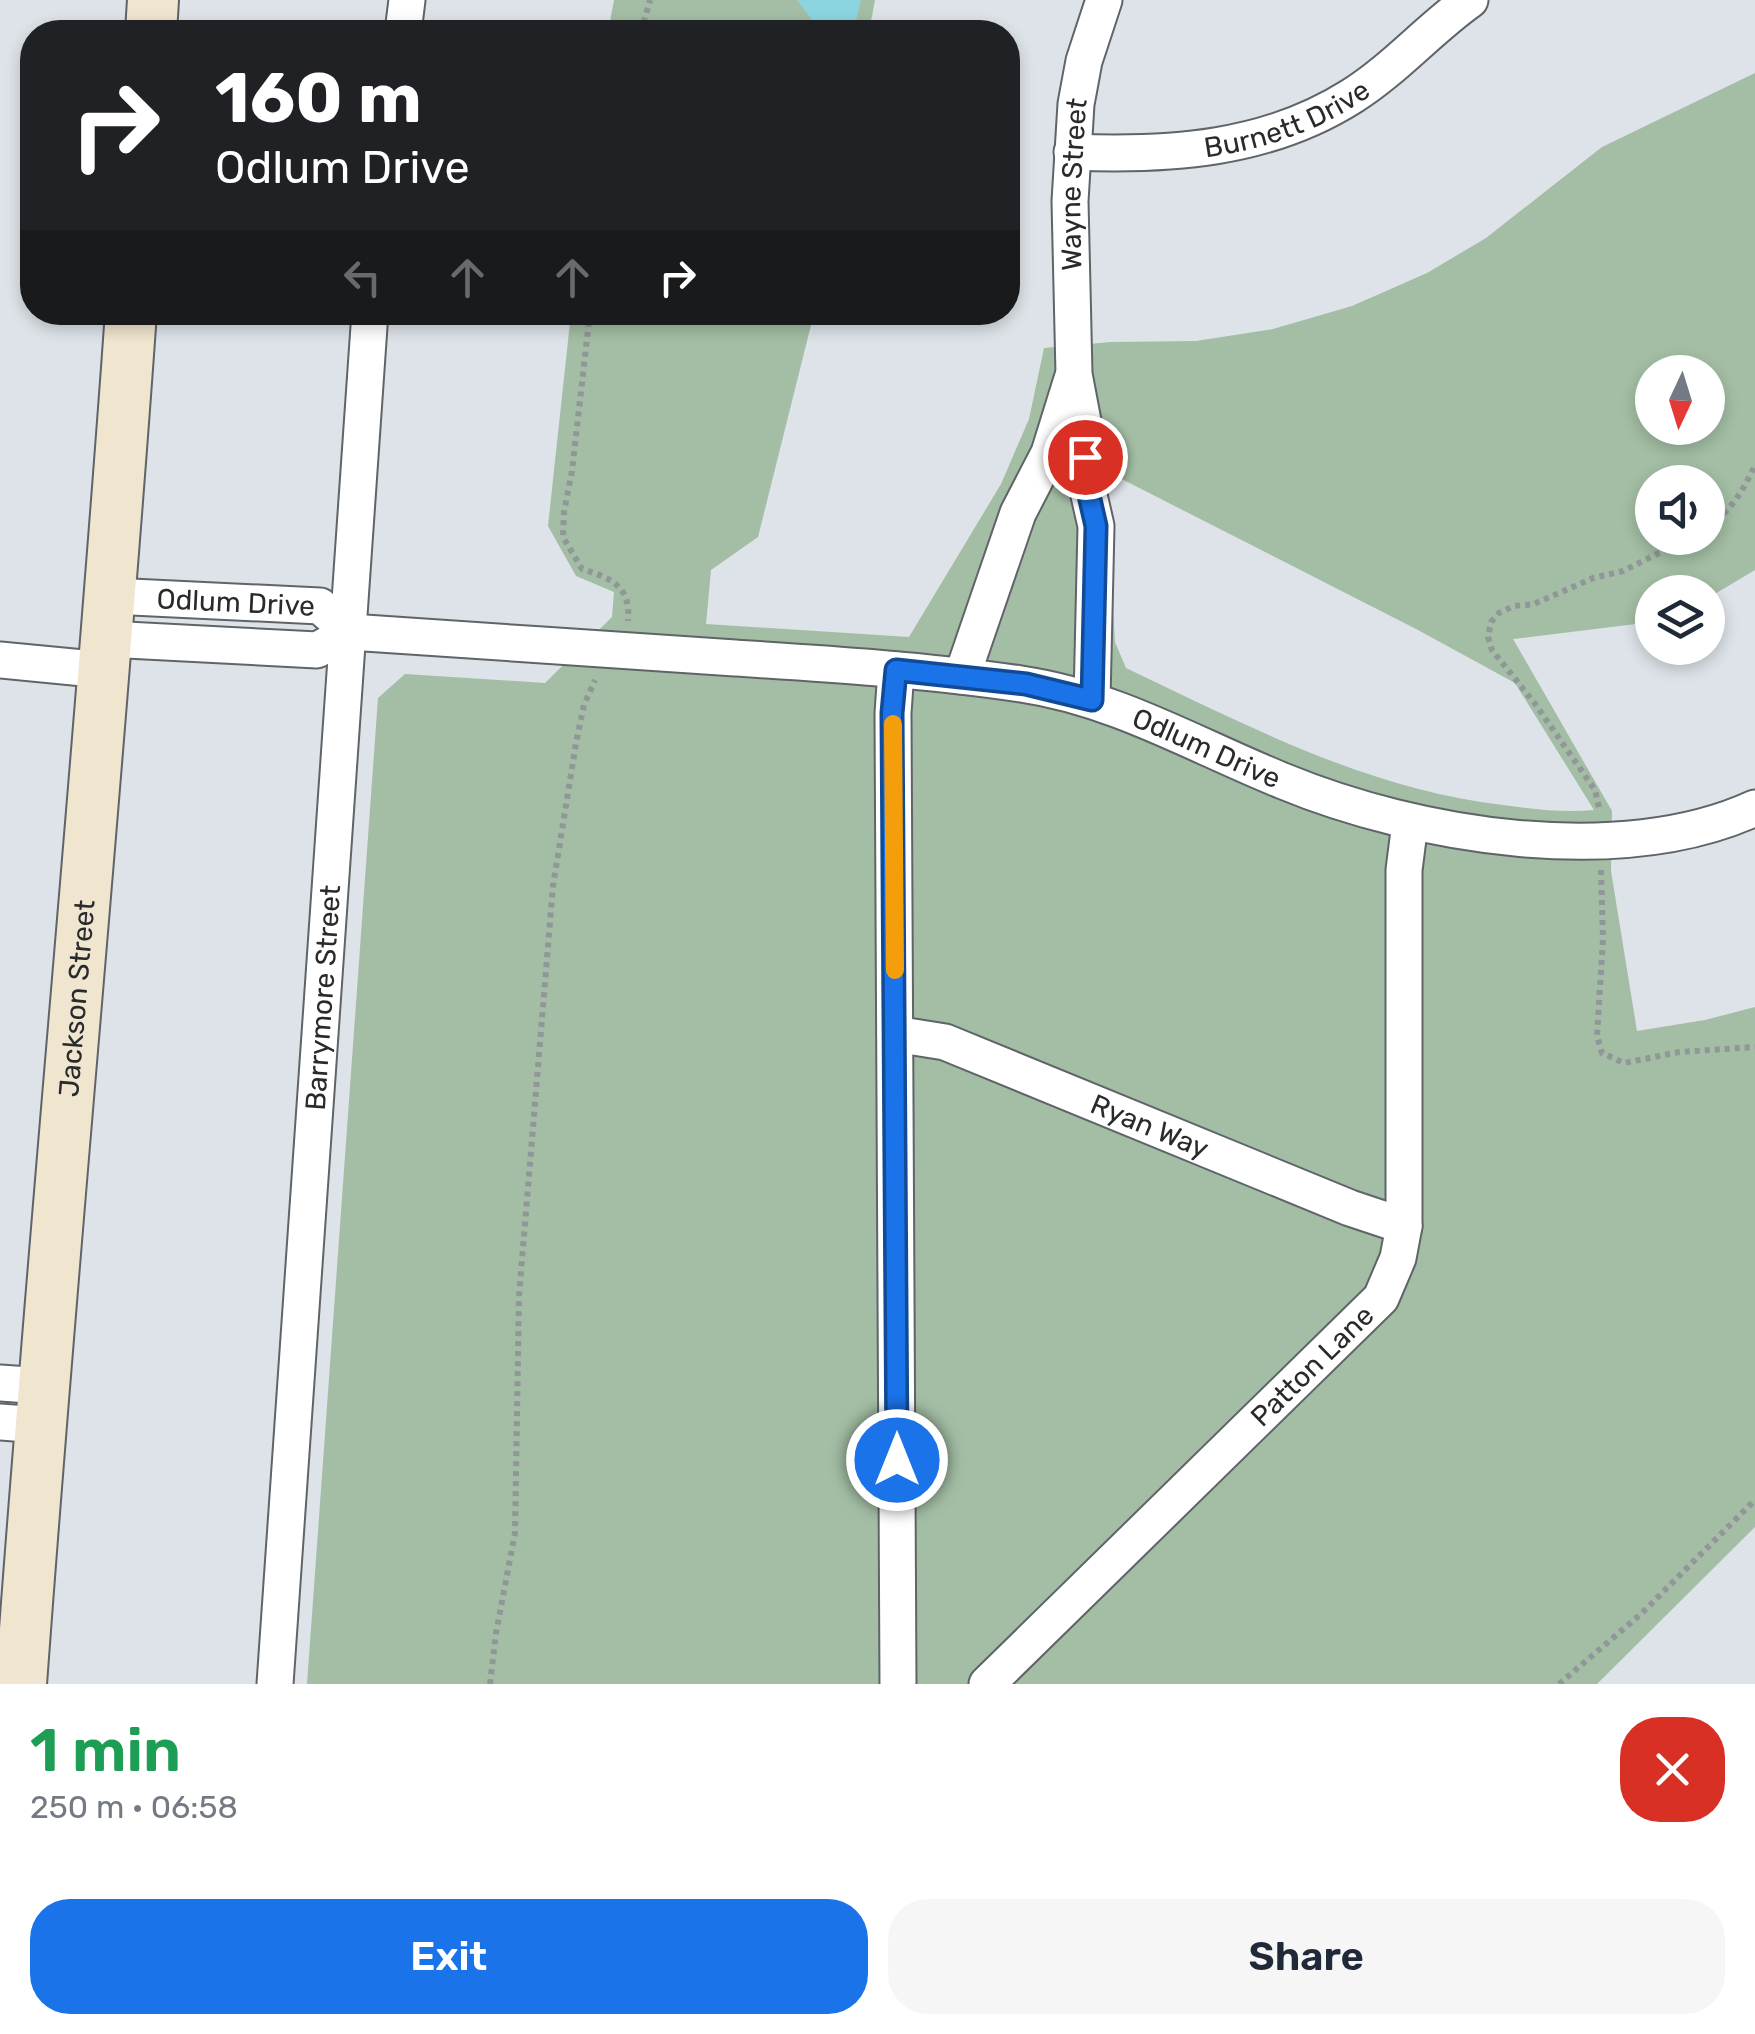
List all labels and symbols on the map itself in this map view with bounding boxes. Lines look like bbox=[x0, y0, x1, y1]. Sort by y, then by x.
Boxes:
street label: Burnett Drive bbox=[1202, 73, 1376, 164]
street label: Wayne Street bbox=[1054, 95, 1094, 271]
north arrow bbox=[1635, 355, 1725, 445]
pin bbox=[1043, 415, 1128, 500]
street label: Odlum Drive bbox=[156, 582, 316, 623]
street label: Odlum Drive bbox=[1128, 701, 1285, 795]
street label: Barrymore Street bbox=[299, 884, 347, 1111]
street label: Jackson Street bbox=[52, 898, 102, 1098]
street label: Ryan Way bbox=[1086, 1088, 1214, 1165]
street label: Patton Lane bbox=[1244, 1299, 1381, 1433]
position arrow bbox=[845, 1408, 949, 1512]

